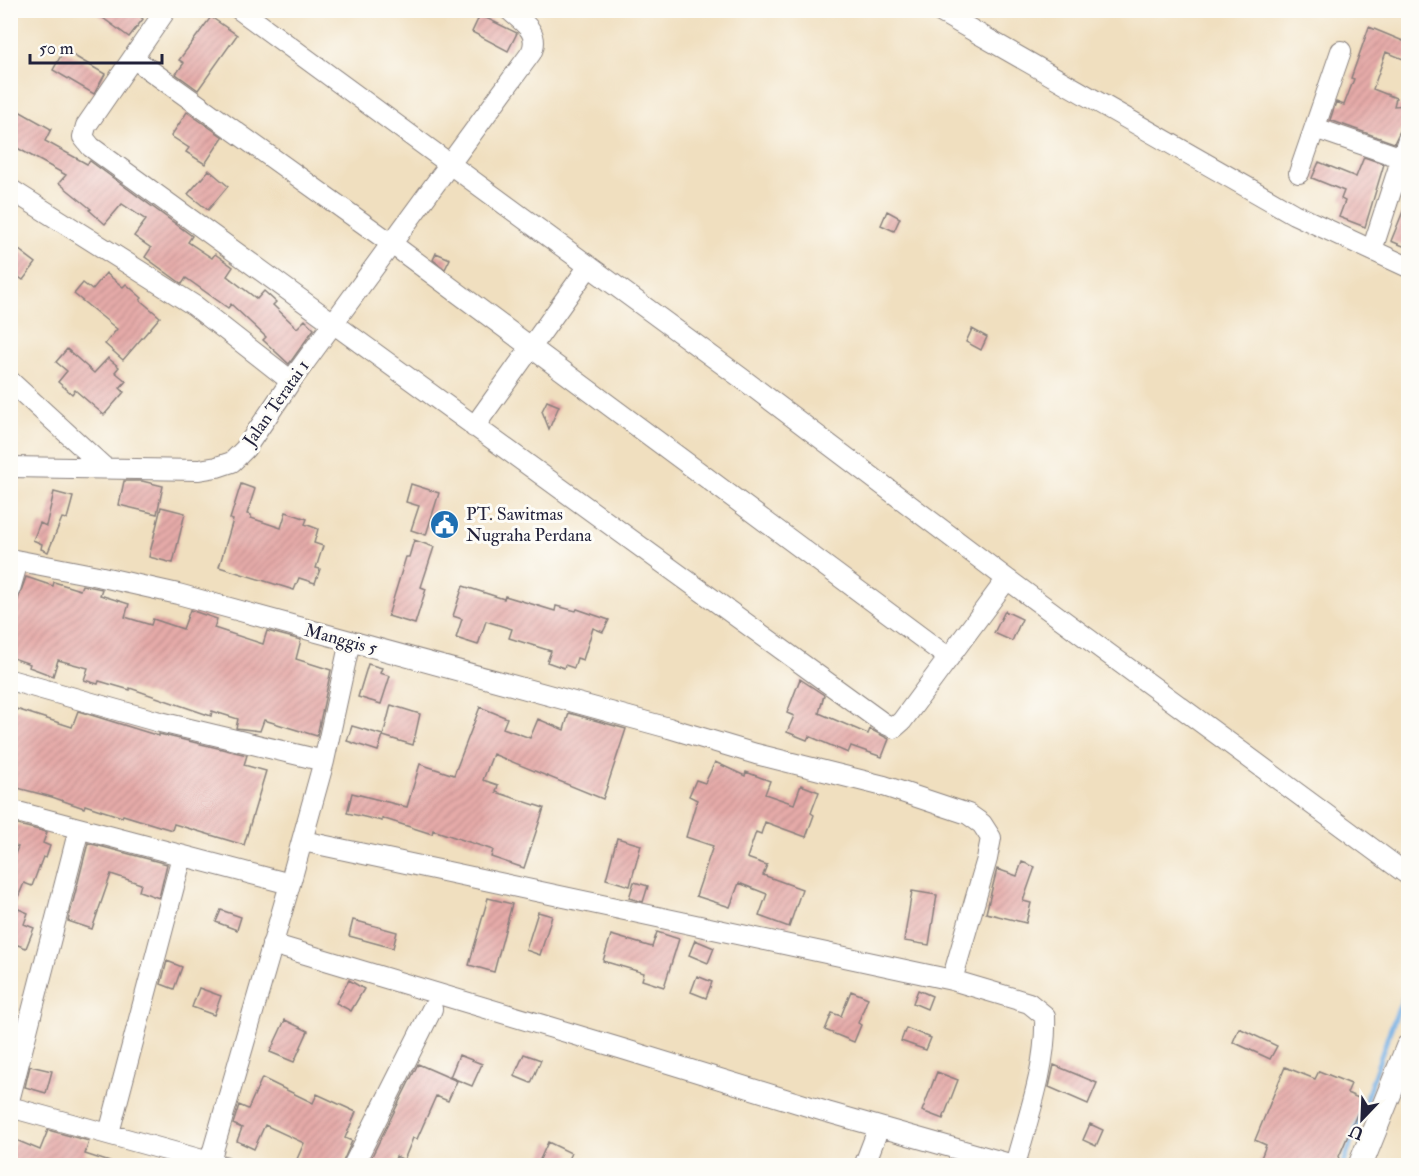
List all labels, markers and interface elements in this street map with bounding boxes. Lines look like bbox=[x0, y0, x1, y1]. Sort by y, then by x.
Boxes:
scale bar bbox=[30, 27, 162, 65]
text: 50 m bbox=[39, 37, 74, 60]
street label: Jalan Teratai 1 bbox=[238, 356, 315, 452]
place label: PT. Sawitmas Nugraha Perdana bbox=[466, 503, 592, 547]
public building icon: PT. Sawitmas Nugraha Perdana bbox=[429, 508, 461, 540]
street label: Manggis 5 bbox=[302, 619, 380, 660]
north arrow bbox=[1332, 1089, 1392, 1149]
text: U bbox=[1346, 1120, 1367, 1144]

